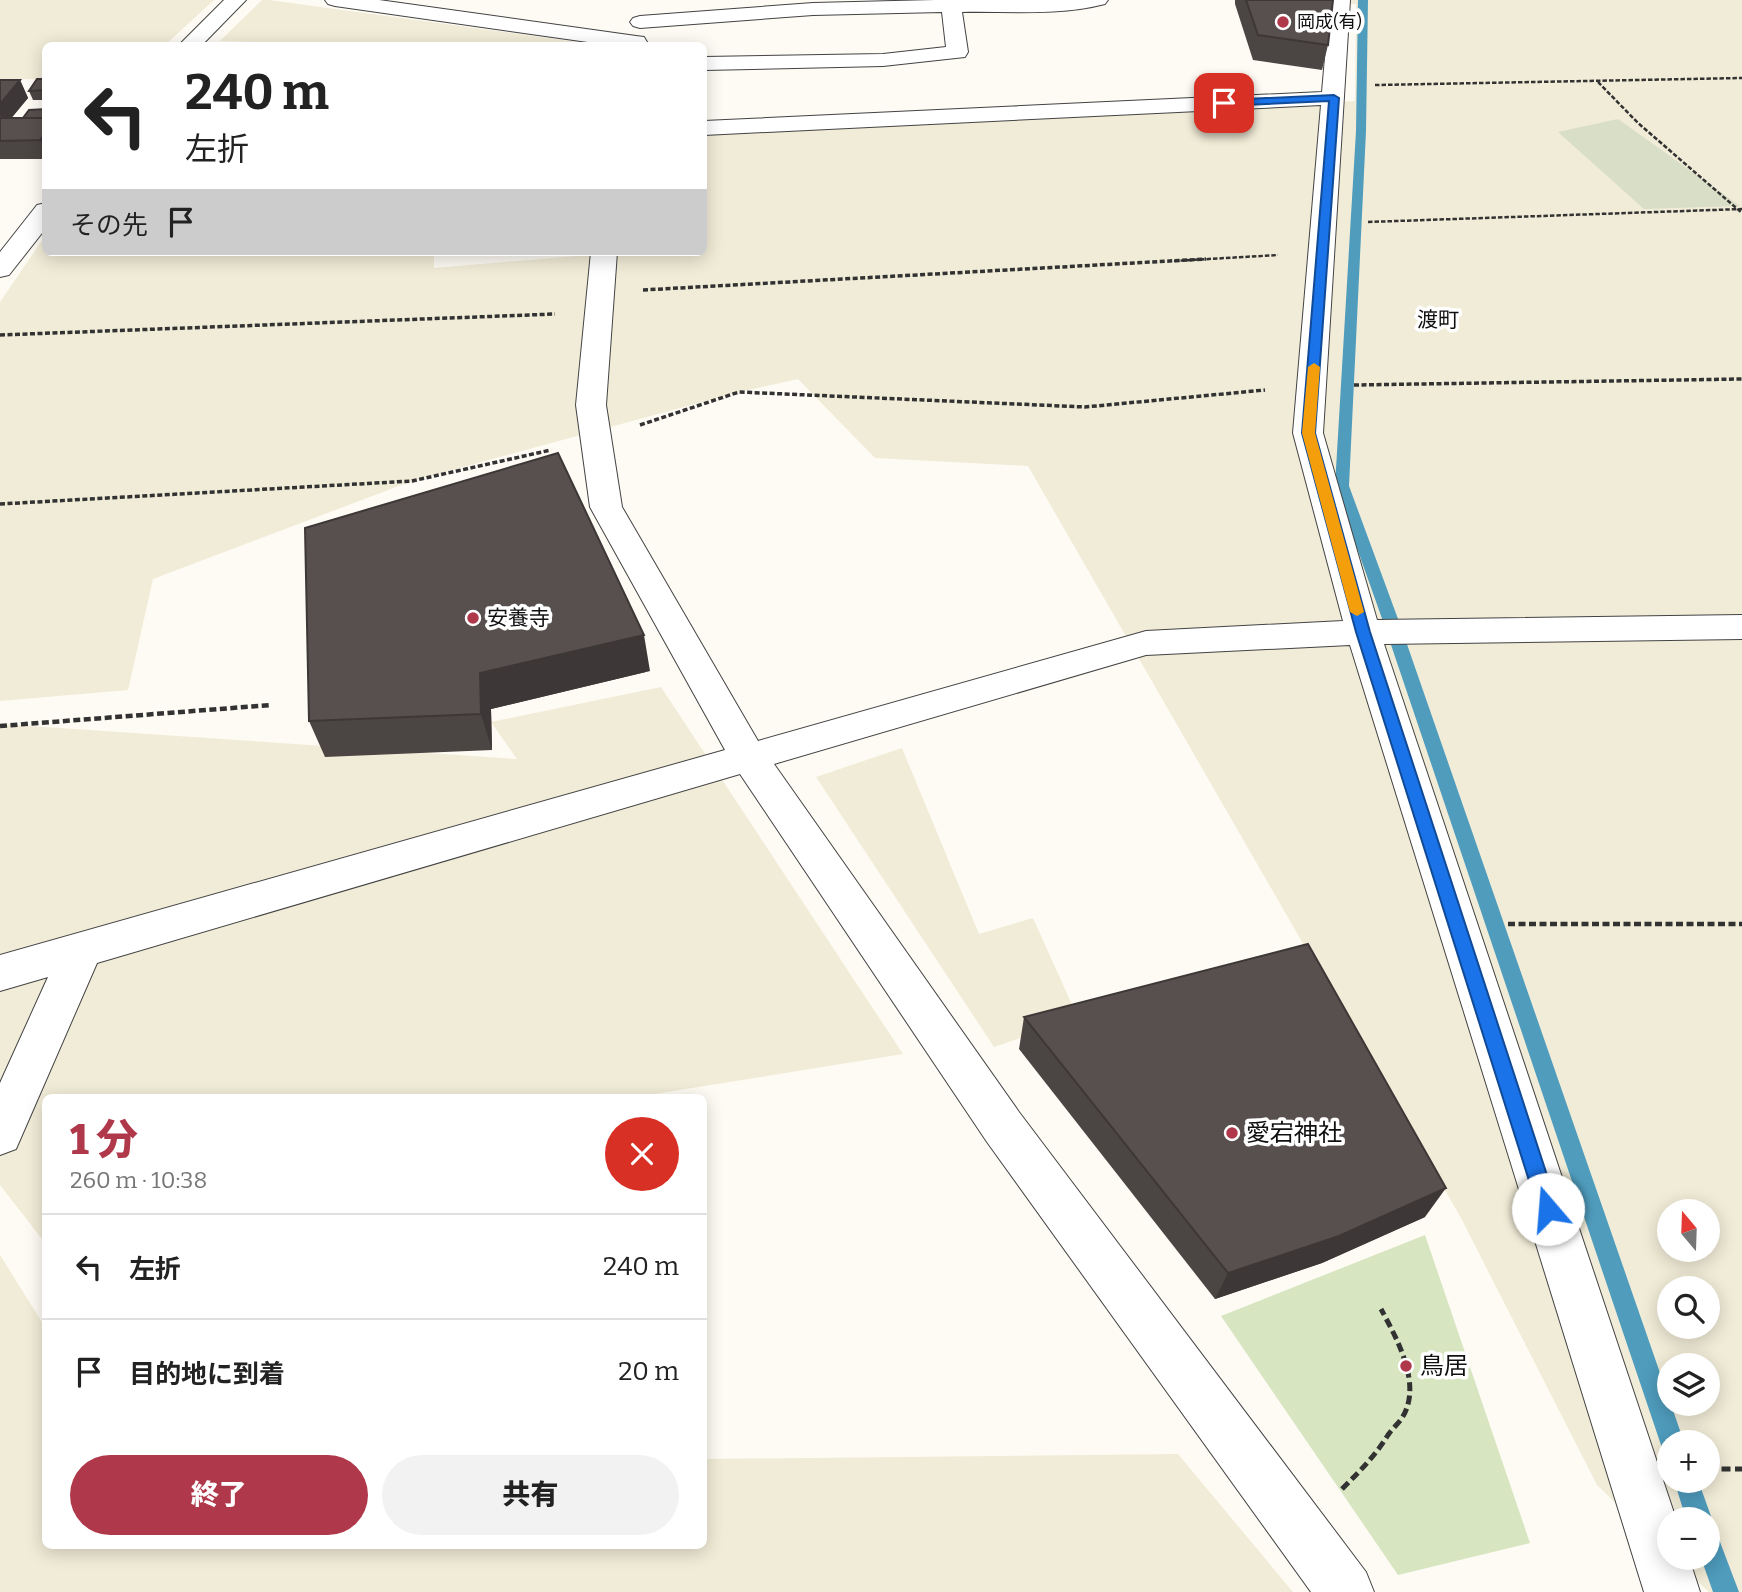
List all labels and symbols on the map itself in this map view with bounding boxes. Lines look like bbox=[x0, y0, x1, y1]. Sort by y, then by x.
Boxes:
place label: 岡成(有) bbox=[1297, 11, 1362, 33]
marker: 岡成(有) bbox=[1275, 14, 1291, 30]
pin bbox=[1194, 73, 1254, 133]
district label: 渡町 bbox=[1417, 307, 1459, 333]
place label: 安養寺 bbox=[487, 605, 550, 631]
marker: 安養寺 bbox=[465, 610, 481, 626]
place label: 愛宕神社 bbox=[1246, 1119, 1342, 1147]
marker: 愛宕神社 bbox=[1224, 1125, 1240, 1141]
position arrow bbox=[1511, 1172, 1585, 1246]
north arrow bbox=[1657, 1199, 1720, 1262]
place label: 鳥居 bbox=[1420, 1352, 1468, 1380]
marker: 鳥居 bbox=[1398, 1358, 1414, 1374]

